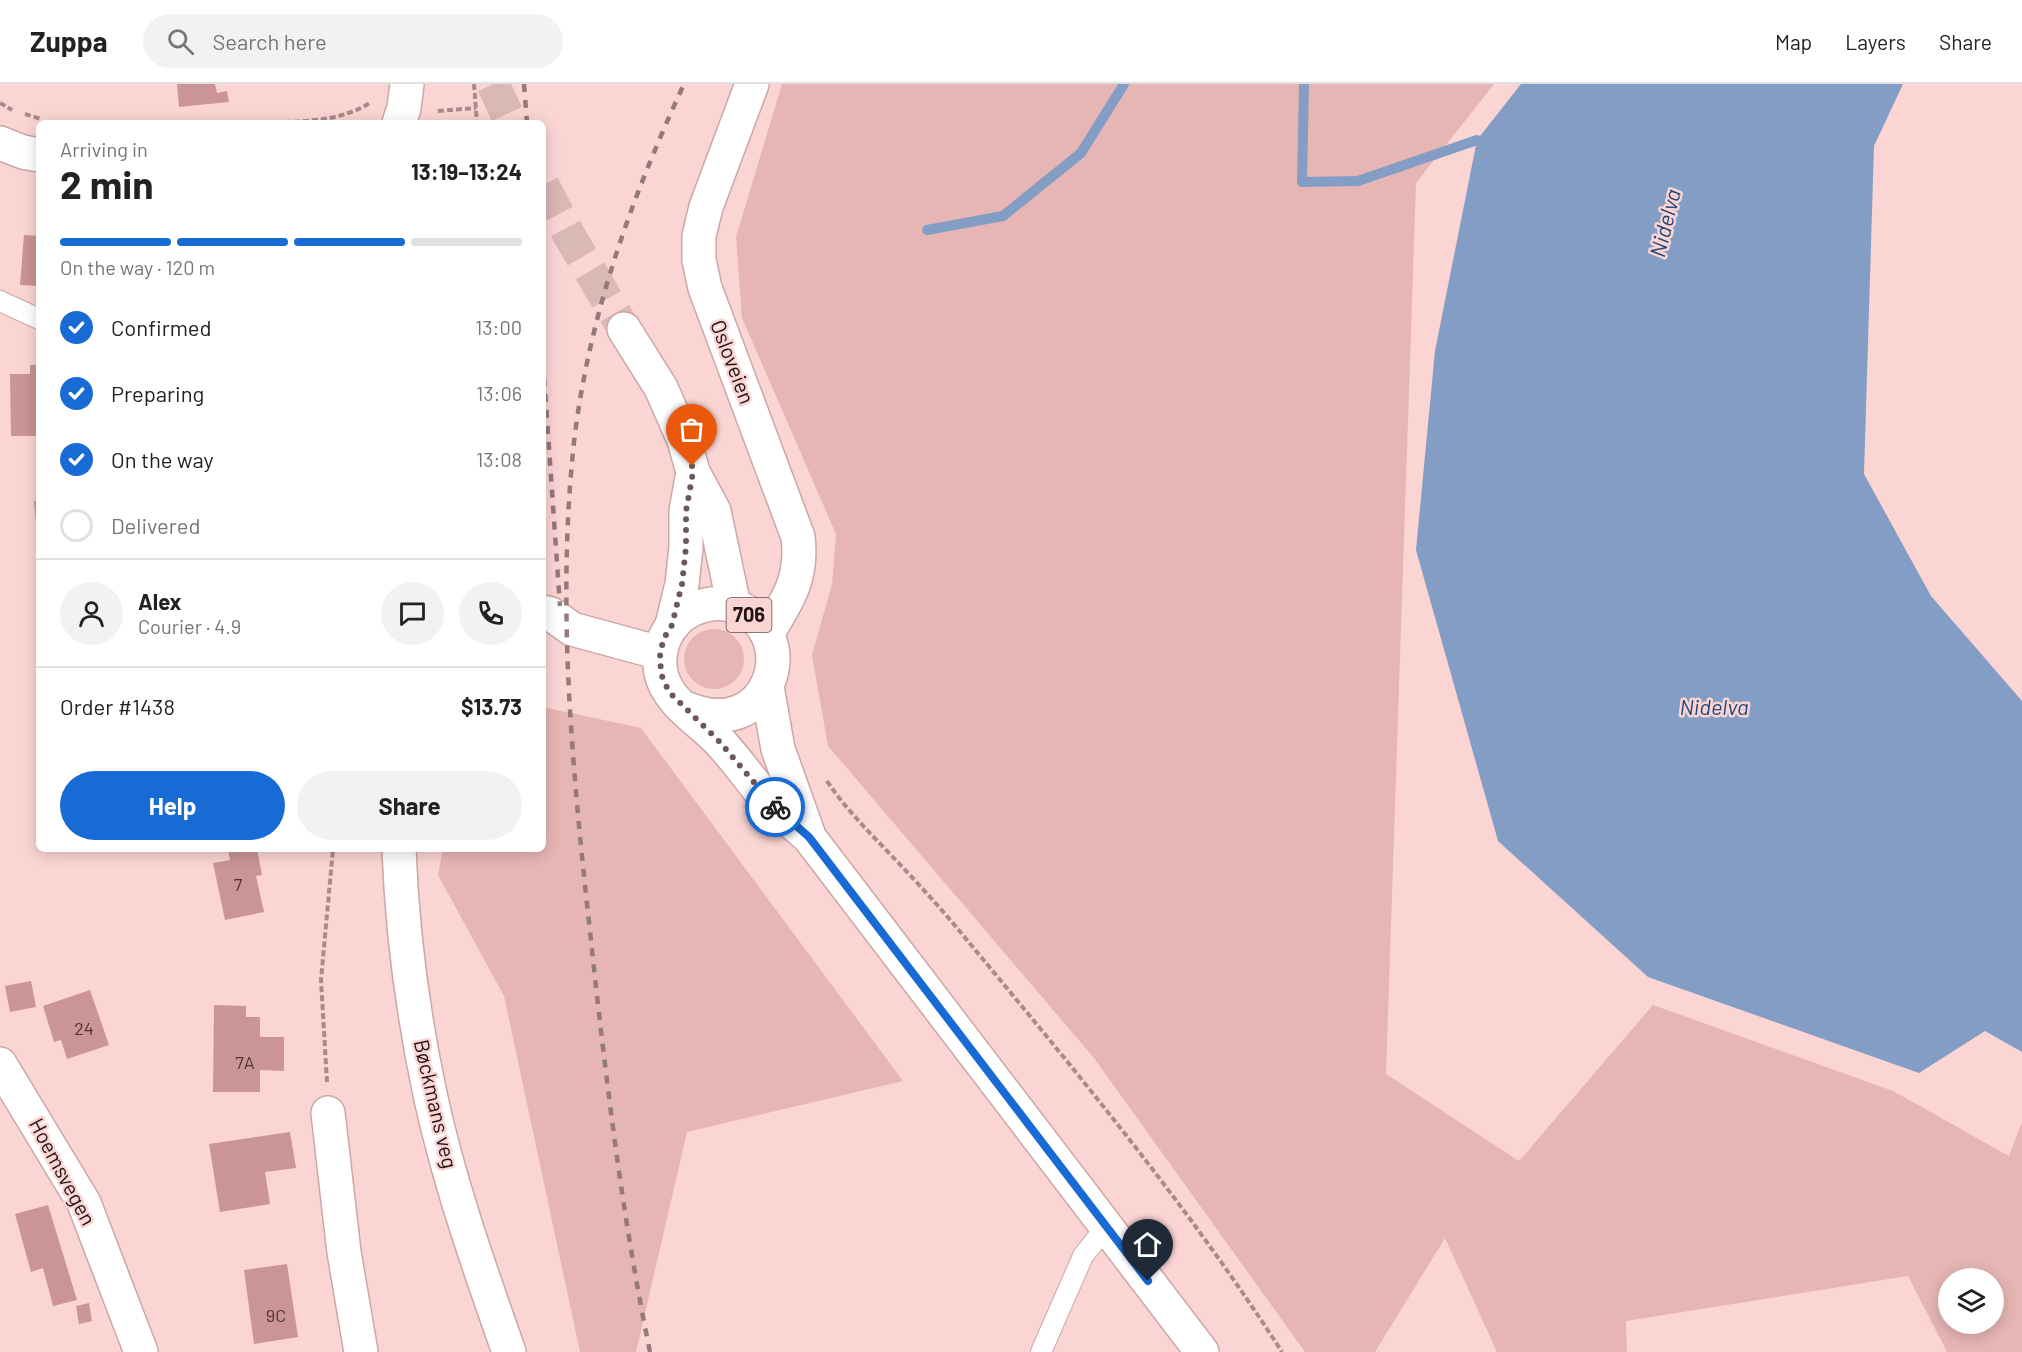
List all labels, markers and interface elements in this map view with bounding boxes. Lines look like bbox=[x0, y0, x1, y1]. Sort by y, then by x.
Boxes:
search box bbox=[143, 14, 563, 68]
text: Zuppa bbox=[30, 24, 107, 58]
icon: search bbox=[164, 25, 197, 58]
text: Search here bbox=[212, 28, 327, 54]
text: Map bbox=[1775, 29, 1812, 54]
text: Layers bbox=[1845, 29, 1906, 54]
text: Share bbox=[1939, 29, 1992, 54]
text: Arriving in bbox=[60, 137, 148, 161]
text: 13:19–13:24 bbox=[411, 158, 522, 184]
text: 2 min bbox=[60, 160, 153, 207]
water label: Nidelva bbox=[1643, 186, 1685, 259]
text: On the way · 120 m bbox=[60, 255, 215, 279]
icon: check bbox=[60, 311, 93, 344]
text: Confirmed bbox=[111, 314, 211, 340]
text: 13:00 bbox=[475, 315, 522, 339]
street label: Osloveien bbox=[706, 316, 761, 407]
icon: check bbox=[60, 377, 93, 410]
text: Preparing bbox=[111, 380, 204, 406]
text: 13:06 bbox=[476, 381, 522, 405]
pin bbox=[666, 404, 717, 466]
icon: bag bbox=[675, 413, 708, 446]
icon: check bbox=[60, 443, 93, 476]
text: On the way bbox=[111, 446, 214, 472]
text: 13:08 bbox=[476, 447, 522, 471]
text: Delivered bbox=[111, 512, 200, 538]
button: person bbox=[60, 582, 123, 645]
button: chat bbox=[381, 582, 444, 645]
button: phone bbox=[459, 582, 522, 645]
text: Alex bbox=[138, 588, 181, 614]
road number: 706 bbox=[726, 598, 771, 632]
text: Courier · 4.9 bbox=[138, 614, 241, 638]
text: Order #1438 bbox=[60, 693, 175, 719]
text: $13.73 bbox=[461, 693, 522, 719]
water label: Nidelva bbox=[1679, 693, 1749, 719]
button: Help bbox=[60, 771, 285, 840]
button: Share bbox=[297, 771, 522, 840]
courier bbox=[745, 777, 805, 837]
icon: bike bbox=[759, 791, 792, 824]
house number: 7 bbox=[234, 873, 243, 895]
house number: 24 bbox=[74, 1017, 94, 1039]
street label: Bøckmans veg bbox=[409, 1037, 463, 1171]
house number: 7A bbox=[235, 1051, 255, 1073]
street label: Hoemsvegen bbox=[25, 1113, 102, 1229]
pin bbox=[1122, 1219, 1173, 1281]
icon: home bbox=[1131, 1228, 1164, 1261]
map controls bbox=[1938, 1268, 2004, 1334]
button: layers bbox=[1938, 1268, 2004, 1334]
house number: 9C bbox=[266, 1304, 286, 1326]

